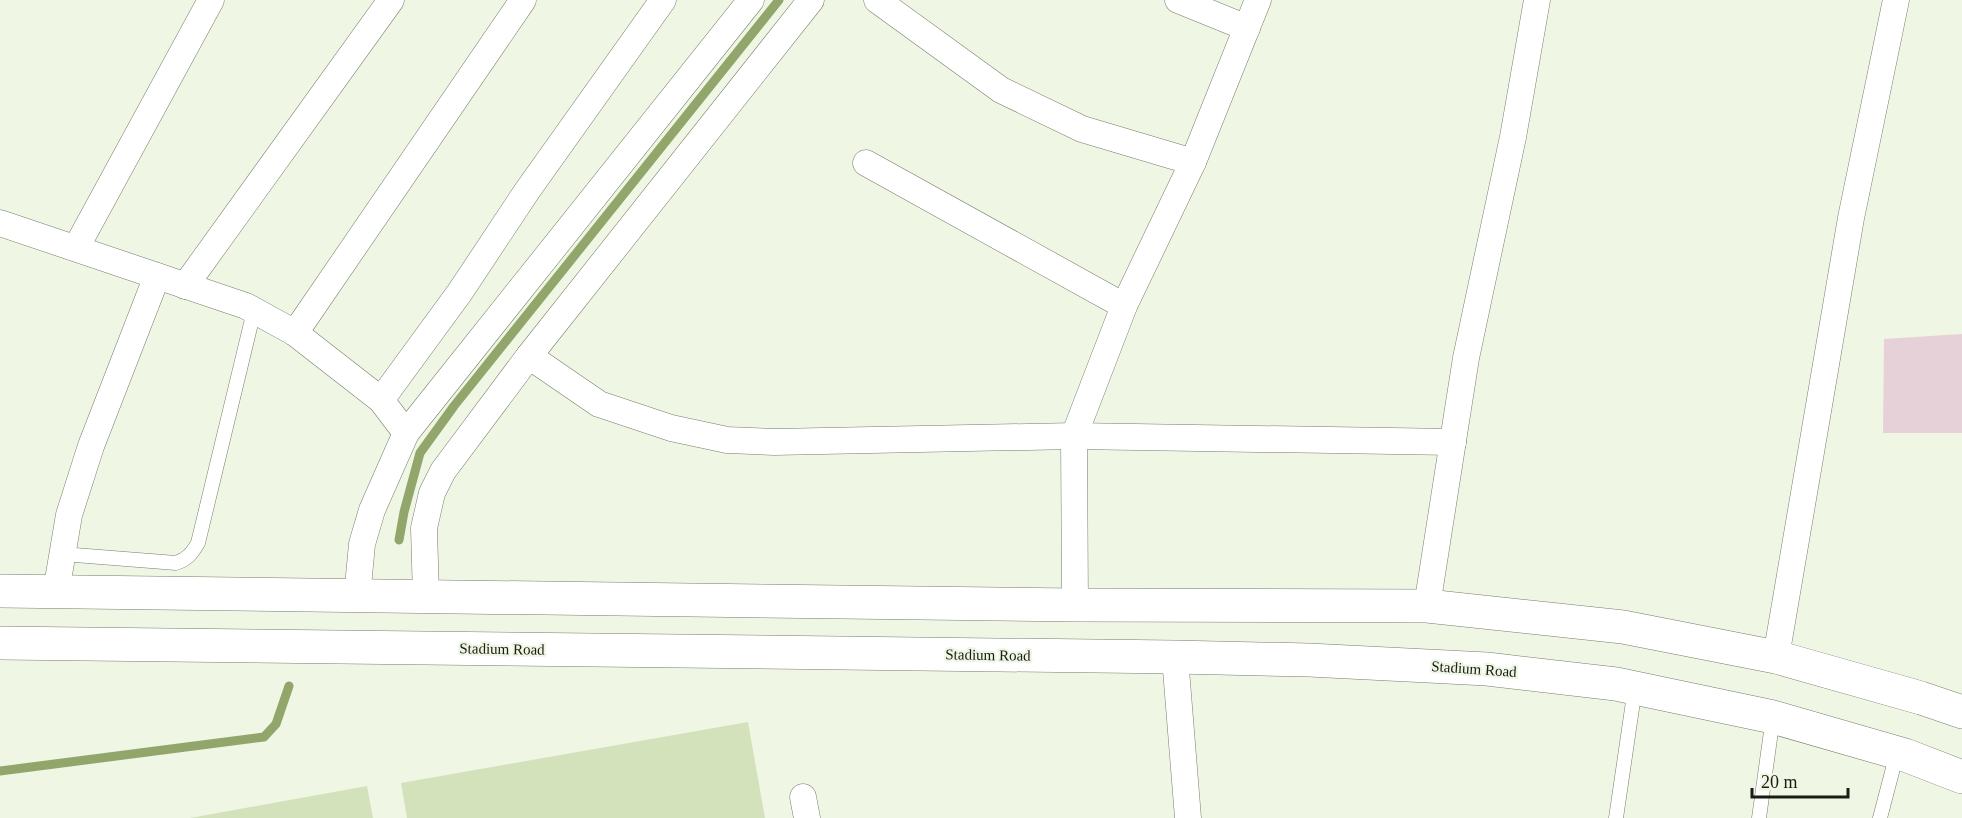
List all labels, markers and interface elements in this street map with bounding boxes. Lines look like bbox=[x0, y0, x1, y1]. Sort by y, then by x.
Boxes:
street label: Stadium Road bbox=[459, 640, 545, 658]
street label: Stadium Road bbox=[945, 646, 1031, 664]
street label: Stadium Road bbox=[1431, 658, 1518, 680]
scale bar bbox=[1752, 761, 1848, 799]
text: 20 m bbox=[1761, 772, 1798, 792]

